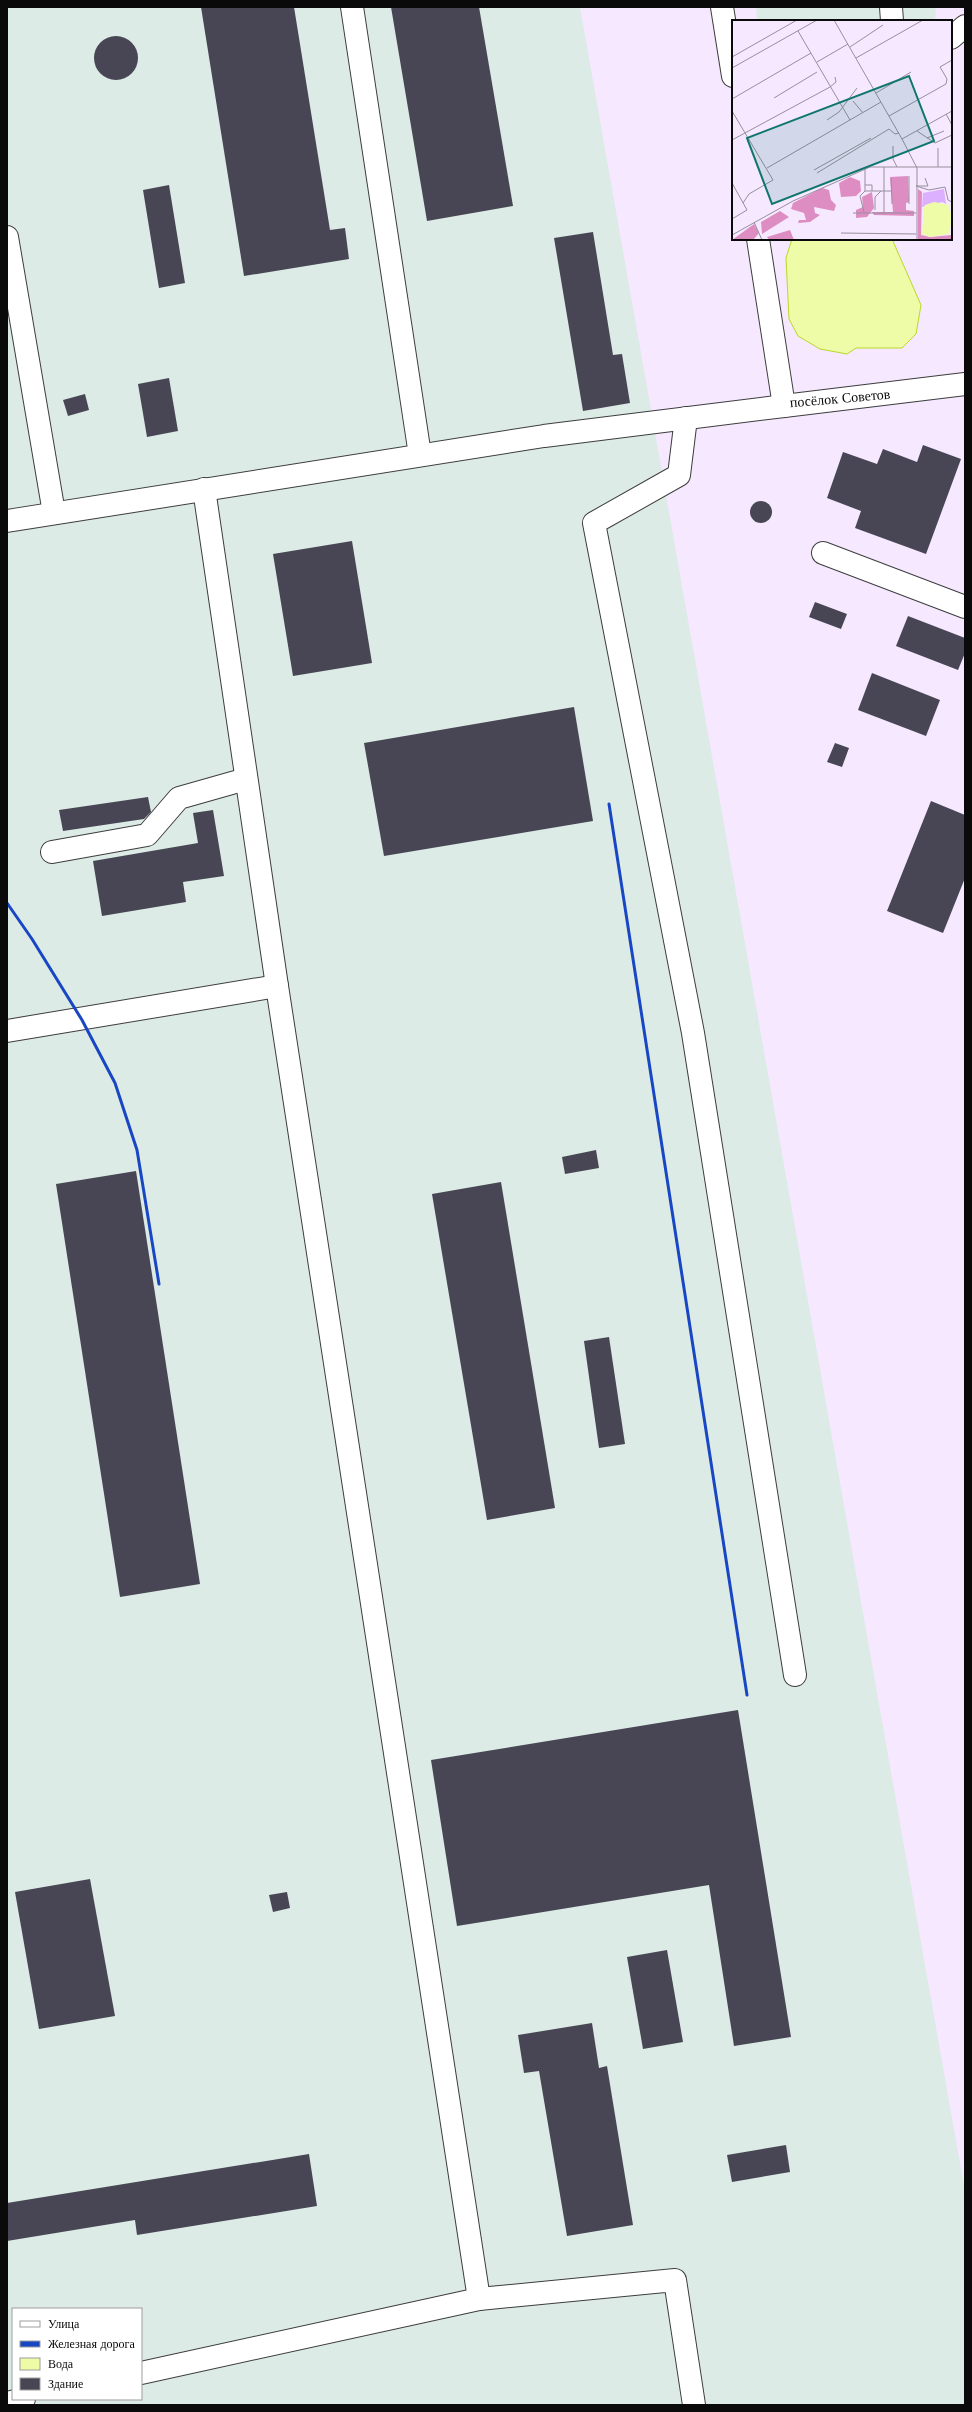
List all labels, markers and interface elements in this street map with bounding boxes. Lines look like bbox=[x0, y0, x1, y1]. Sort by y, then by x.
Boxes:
inset map bbox=[732, 20, 952, 240]
street label: посёлок Советов bbox=[789, 385, 891, 411]
legend bbox=[12, 2308, 142, 2400]
text: Улица bbox=[48, 2316, 80, 2331]
text: Железная дорога bbox=[48, 2336, 135, 2351]
text: Вода bbox=[48, 2356, 74, 2371]
text: Здание bbox=[48, 2376, 83, 2391]

